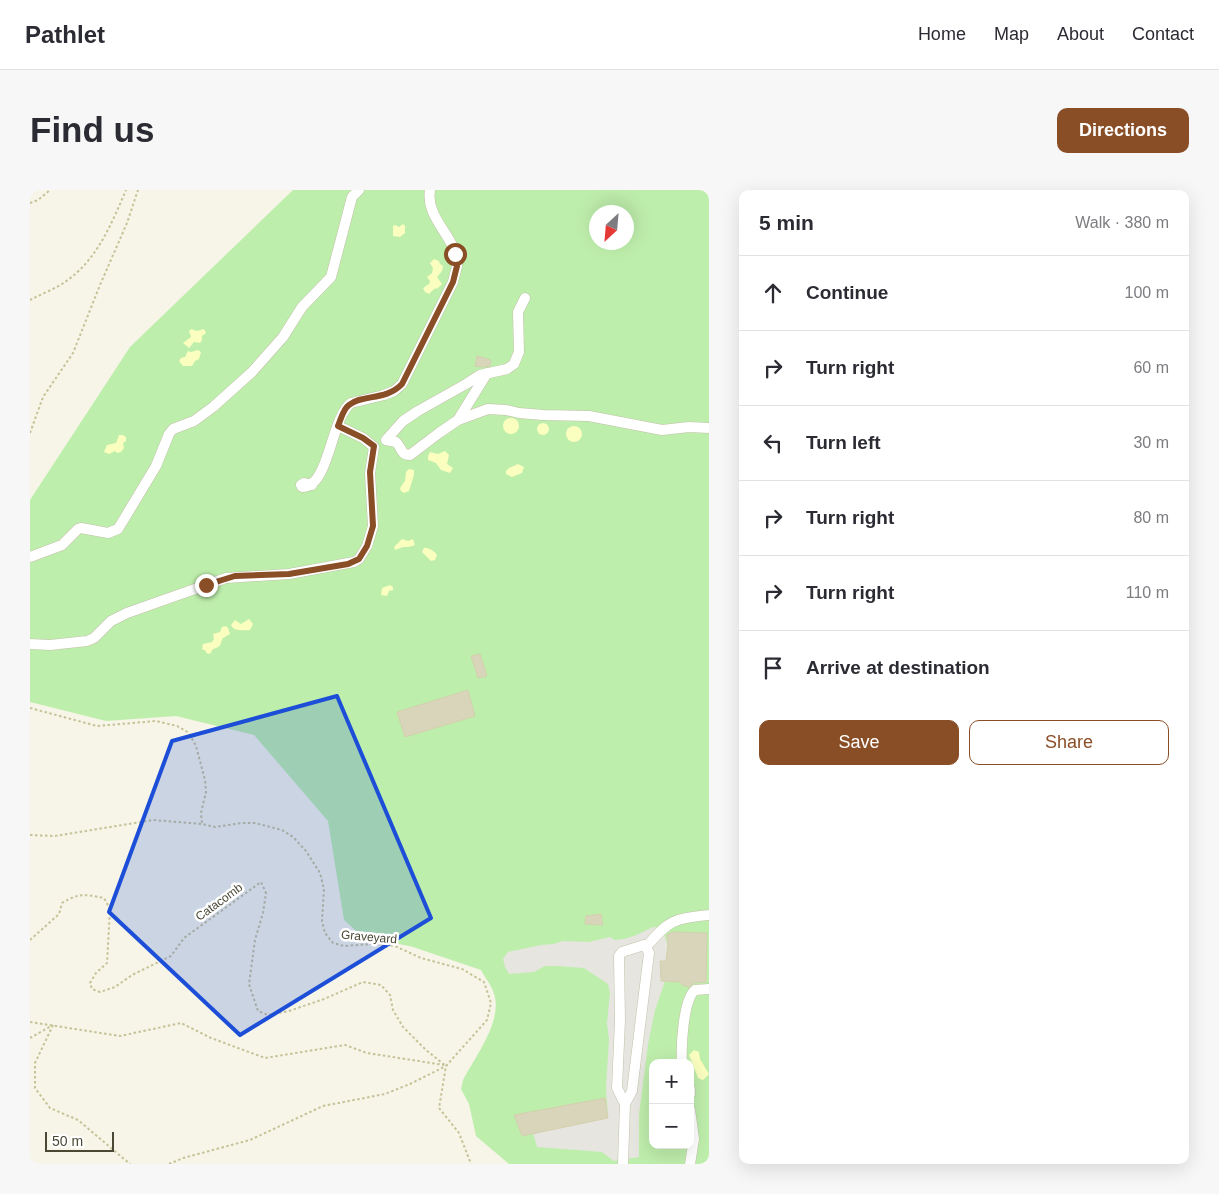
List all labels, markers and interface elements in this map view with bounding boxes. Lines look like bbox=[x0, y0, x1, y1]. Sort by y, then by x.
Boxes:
text: Pathlet bbox=[25, 21, 105, 48]
text: Home bbox=[918, 24, 966, 44]
text: Map bbox=[994, 24, 1029, 44]
text: About bbox=[1057, 24, 1104, 44]
text: Contact bbox=[1132, 24, 1194, 44]
button: Directions bbox=[1057, 108, 1189, 153]
text: Find us bbox=[30, 110, 154, 149]
north arrow bbox=[589, 205, 634, 250]
text: 5 min bbox=[759, 211, 814, 234]
text: Walk · 380 m bbox=[1075, 214, 1169, 231]
route start bbox=[444, 243, 467, 266]
icon: ahead bbox=[759, 279, 787, 307]
text: Continue bbox=[806, 282, 888, 303]
text: 100 m bbox=[1125, 284, 1169, 301]
icon: right bbox=[759, 354, 787, 382]
text: Turn right bbox=[806, 357, 894, 378]
text: 60 m bbox=[1133, 359, 1169, 376]
icon: left bbox=[759, 429, 787, 457]
text: Turn left bbox=[806, 432, 881, 453]
text: 30 m bbox=[1133, 434, 1169, 451]
icon: right bbox=[759, 504, 787, 532]
text: Turn right bbox=[806, 507, 894, 528]
text: 80 m bbox=[1133, 509, 1169, 526]
route end bbox=[195, 574, 218, 597]
icon: right bbox=[759, 579, 787, 607]
text: Turn right bbox=[806, 582, 894, 603]
text: 110 m bbox=[1126, 584, 1169, 601]
icon: arrive bbox=[759, 654, 787, 682]
text: Arrive at destination bbox=[806, 657, 990, 678]
button: Save bbox=[759, 720, 959, 765]
button: Share bbox=[969, 720, 1169, 765]
street label: Catacomb bbox=[193, 880, 245, 924]
street label: Graveyard bbox=[340, 928, 398, 946]
map controls bbox=[649, 1059, 694, 1149]
button: + bbox=[649, 1059, 694, 1104]
button: − bbox=[649, 1104, 694, 1149]
scale bar bbox=[45, 1129, 114, 1152]
text: 50 m bbox=[52, 1133, 83, 1149]

